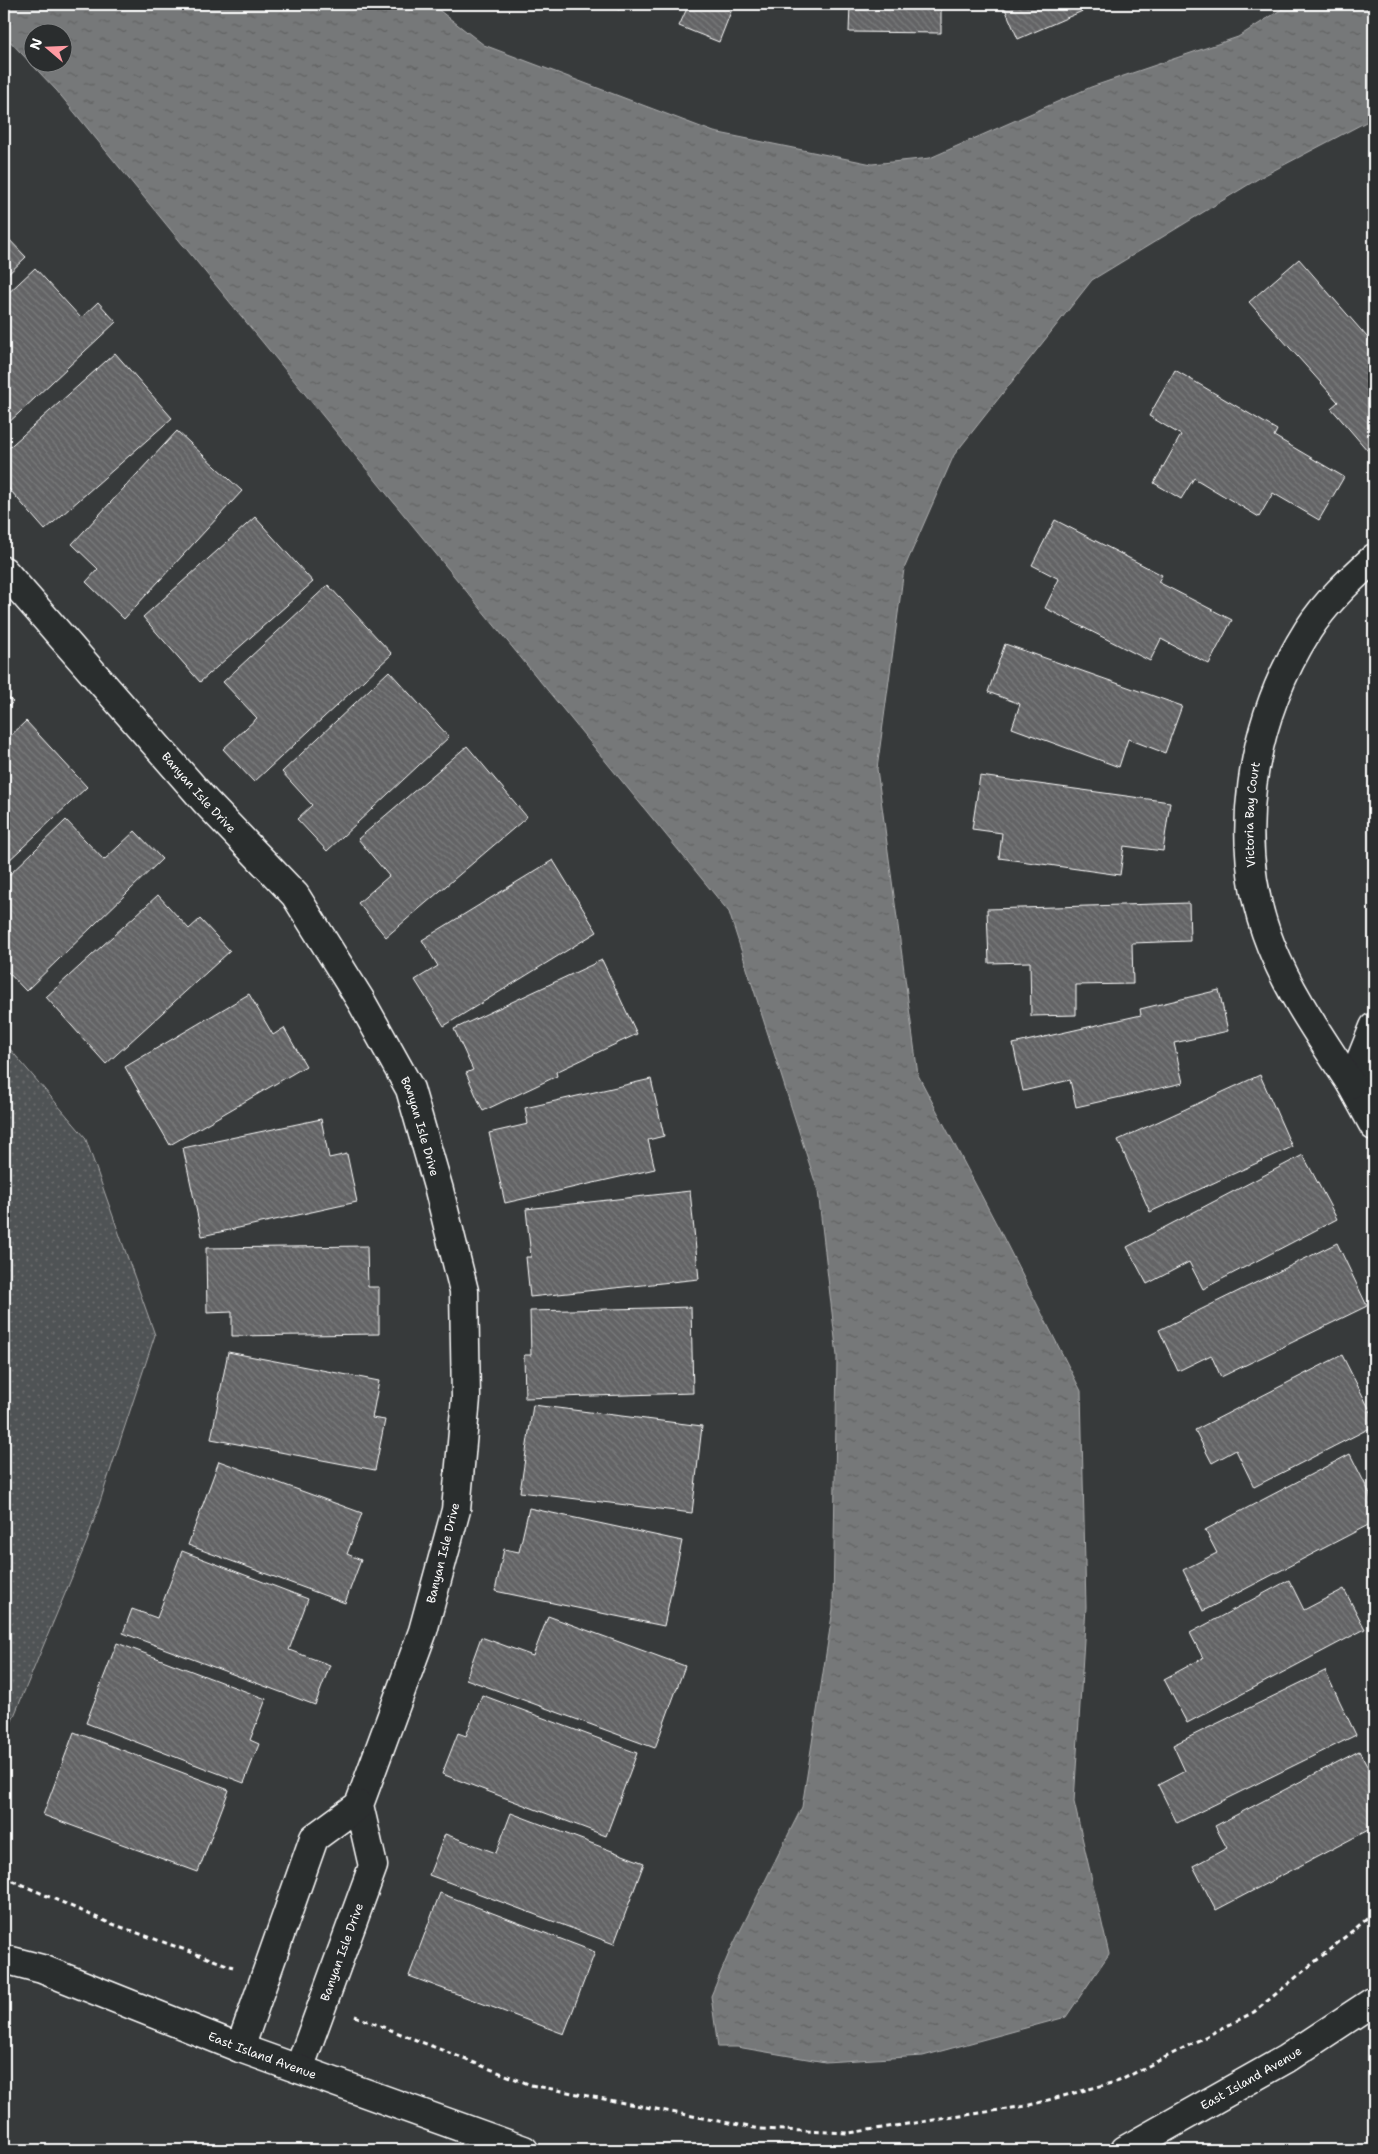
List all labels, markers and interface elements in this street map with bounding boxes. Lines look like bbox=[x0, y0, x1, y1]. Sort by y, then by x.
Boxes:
north arrow bbox=[22, 22, 72, 72]
text: N bbox=[25, 36, 46, 52]
street label: Banyan Isle Drive bbox=[158, 749, 239, 836]
street label: Victoria Bay Court bbox=[1241, 760, 1264, 868]
street label: Banyan Isle Drive bbox=[397, 1074, 443, 1178]
street label: Banyan Isle Drive bbox=[423, 1501, 463, 1605]
street label: Banyan Isle Drive bbox=[317, 1901, 367, 2003]
street label: East Island Avenue bbox=[206, 2028, 319, 2083]
street label: East Island Avenue bbox=[1198, 2043, 1305, 2114]

